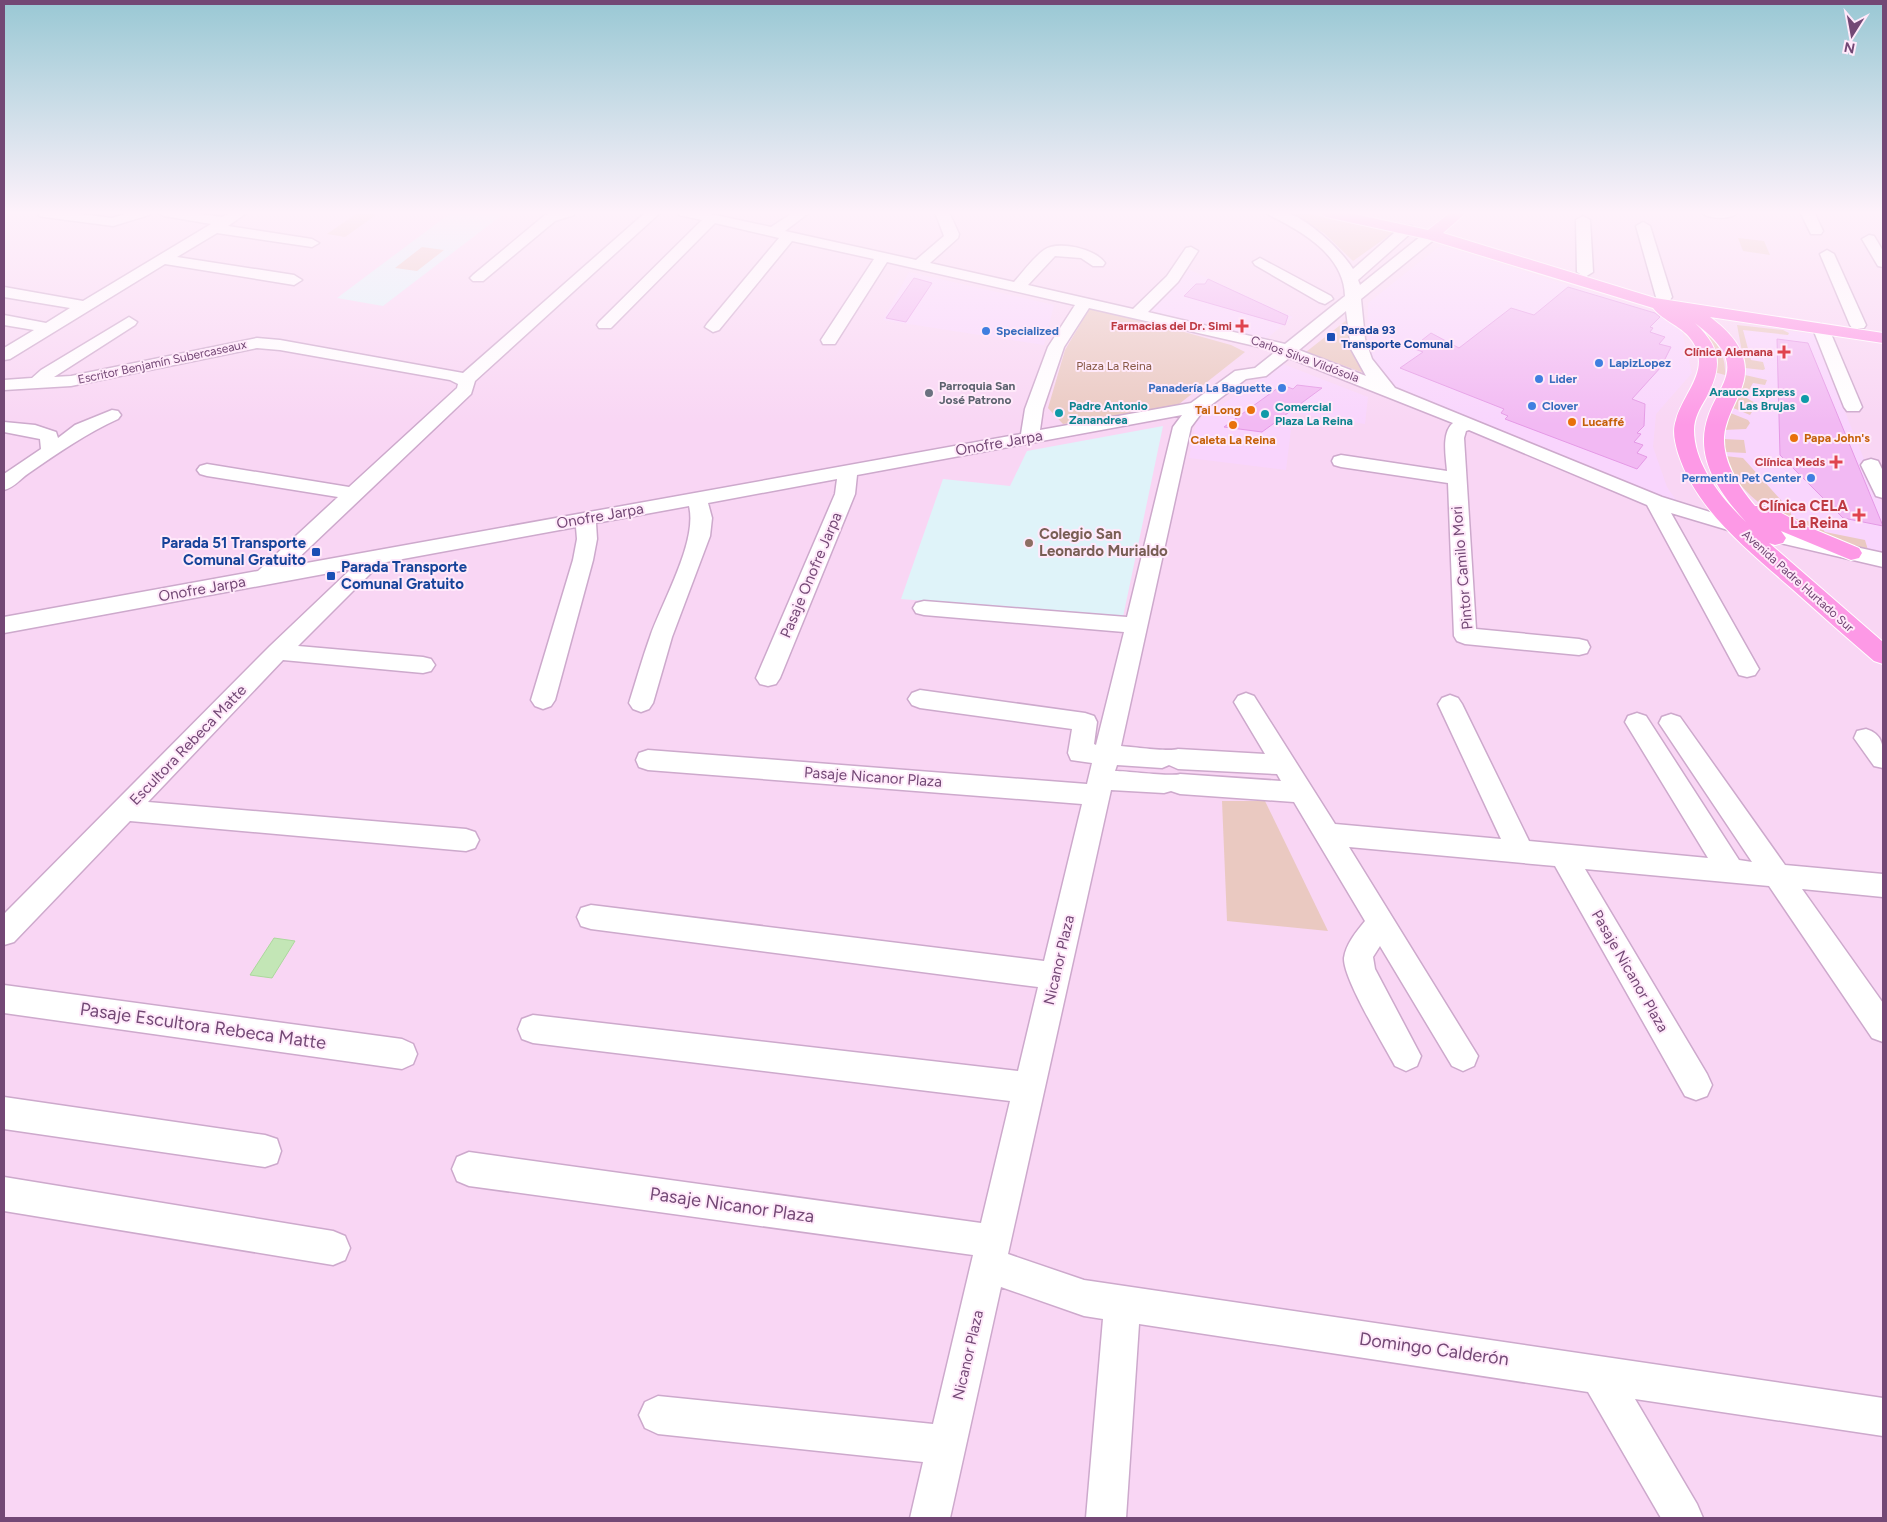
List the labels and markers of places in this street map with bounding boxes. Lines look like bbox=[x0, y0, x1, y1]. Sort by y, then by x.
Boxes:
place label: Farmacias del Dr. Simi bbox=[1111, 319, 1232, 333]
marker: Farmacias del Dr. Simi bbox=[1236, 320, 1248, 332]
place label: Parada 93 Transporte Comunal bbox=[1341, 323, 1453, 351]
place label: Specialized bbox=[996, 324, 1059, 338]
marker: Specialized bbox=[980, 325, 992, 337]
marker: Parada 93 Transporte Comunal bbox=[1325, 331, 1337, 343]
place label: Clínica Alemana bbox=[1684, 345, 1773, 359]
marker: Clínica Alemana bbox=[1777, 345, 1791, 359]
place label: LapizLopez bbox=[1609, 356, 1671, 370]
marker: LapizLopez bbox=[1593, 357, 1605, 369]
place label: Lider bbox=[1549, 372, 1577, 386]
marker: Lider bbox=[1533, 373, 1545, 385]
place label: Parroquia San José Patrono bbox=[939, 379, 1016, 407]
place label: Panadería La Baguette bbox=[1148, 381, 1272, 395]
marker: Panadería La Baguette bbox=[1276, 382, 1288, 394]
place label: Arauco Express Las Brujas bbox=[1709, 385, 1795, 413]
marker: Parroquia San José Patrono bbox=[923, 387, 935, 399]
marker: Arauco Express Las Brujas bbox=[1799, 393, 1811, 405]
place label: Padre Antonio Zanandrea bbox=[1069, 399, 1148, 427]
place label: Clover bbox=[1542, 399, 1578, 413]
place label: Comercial Plaza La Reina bbox=[1275, 400, 1353, 428]
marker: Clover bbox=[1526, 400, 1538, 412]
place label: Tai Long bbox=[1195, 403, 1241, 417]
marker: Tai Long bbox=[1245, 404, 1257, 416]
marker: Padre Antonio Zanandrea bbox=[1053, 407, 1065, 419]
marker: Comercial Plaza La Reina bbox=[1259, 408, 1271, 420]
place label: Lucaffé bbox=[1582, 415, 1624, 429]
marker: Lucaffé bbox=[1566, 416, 1578, 428]
marker: Caleta La Reina bbox=[1227, 419, 1239, 431]
place label: Papa John's bbox=[1804, 431, 1870, 445]
marker: Papa John's bbox=[1788, 432, 1800, 444]
place label: Caleta La Reina bbox=[1190, 433, 1276, 447]
place label: Clínica Meds bbox=[1755, 455, 1825, 469]
marker: Clínica Meds bbox=[1829, 455, 1843, 469]
place label: Permentin Pet Center bbox=[1682, 471, 1801, 485]
marker: Permentin Pet Center bbox=[1805, 472, 1817, 484]
place label: Clínica CELA La Reina bbox=[1759, 497, 1848, 532]
marker: Clínica CELA La Reina bbox=[1852, 508, 1866, 522]
place label: Colegio San Leonardo Murialdo bbox=[1039, 525, 1168, 560]
place label: Parada 51 Transporte Comunal Gratuito bbox=[161, 534, 307, 569]
marker: Colegio San Leonardo Murialdo bbox=[1023, 537, 1035, 549]
marker: Parada 51 Transporte Comunal Gratuito bbox=[310, 546, 322, 558]
place label: Parada Transporte Comunal Gratuito bbox=[341, 558, 468, 593]
marker: Parada Transporte Comunal Gratuito bbox=[325, 570, 337, 582]

